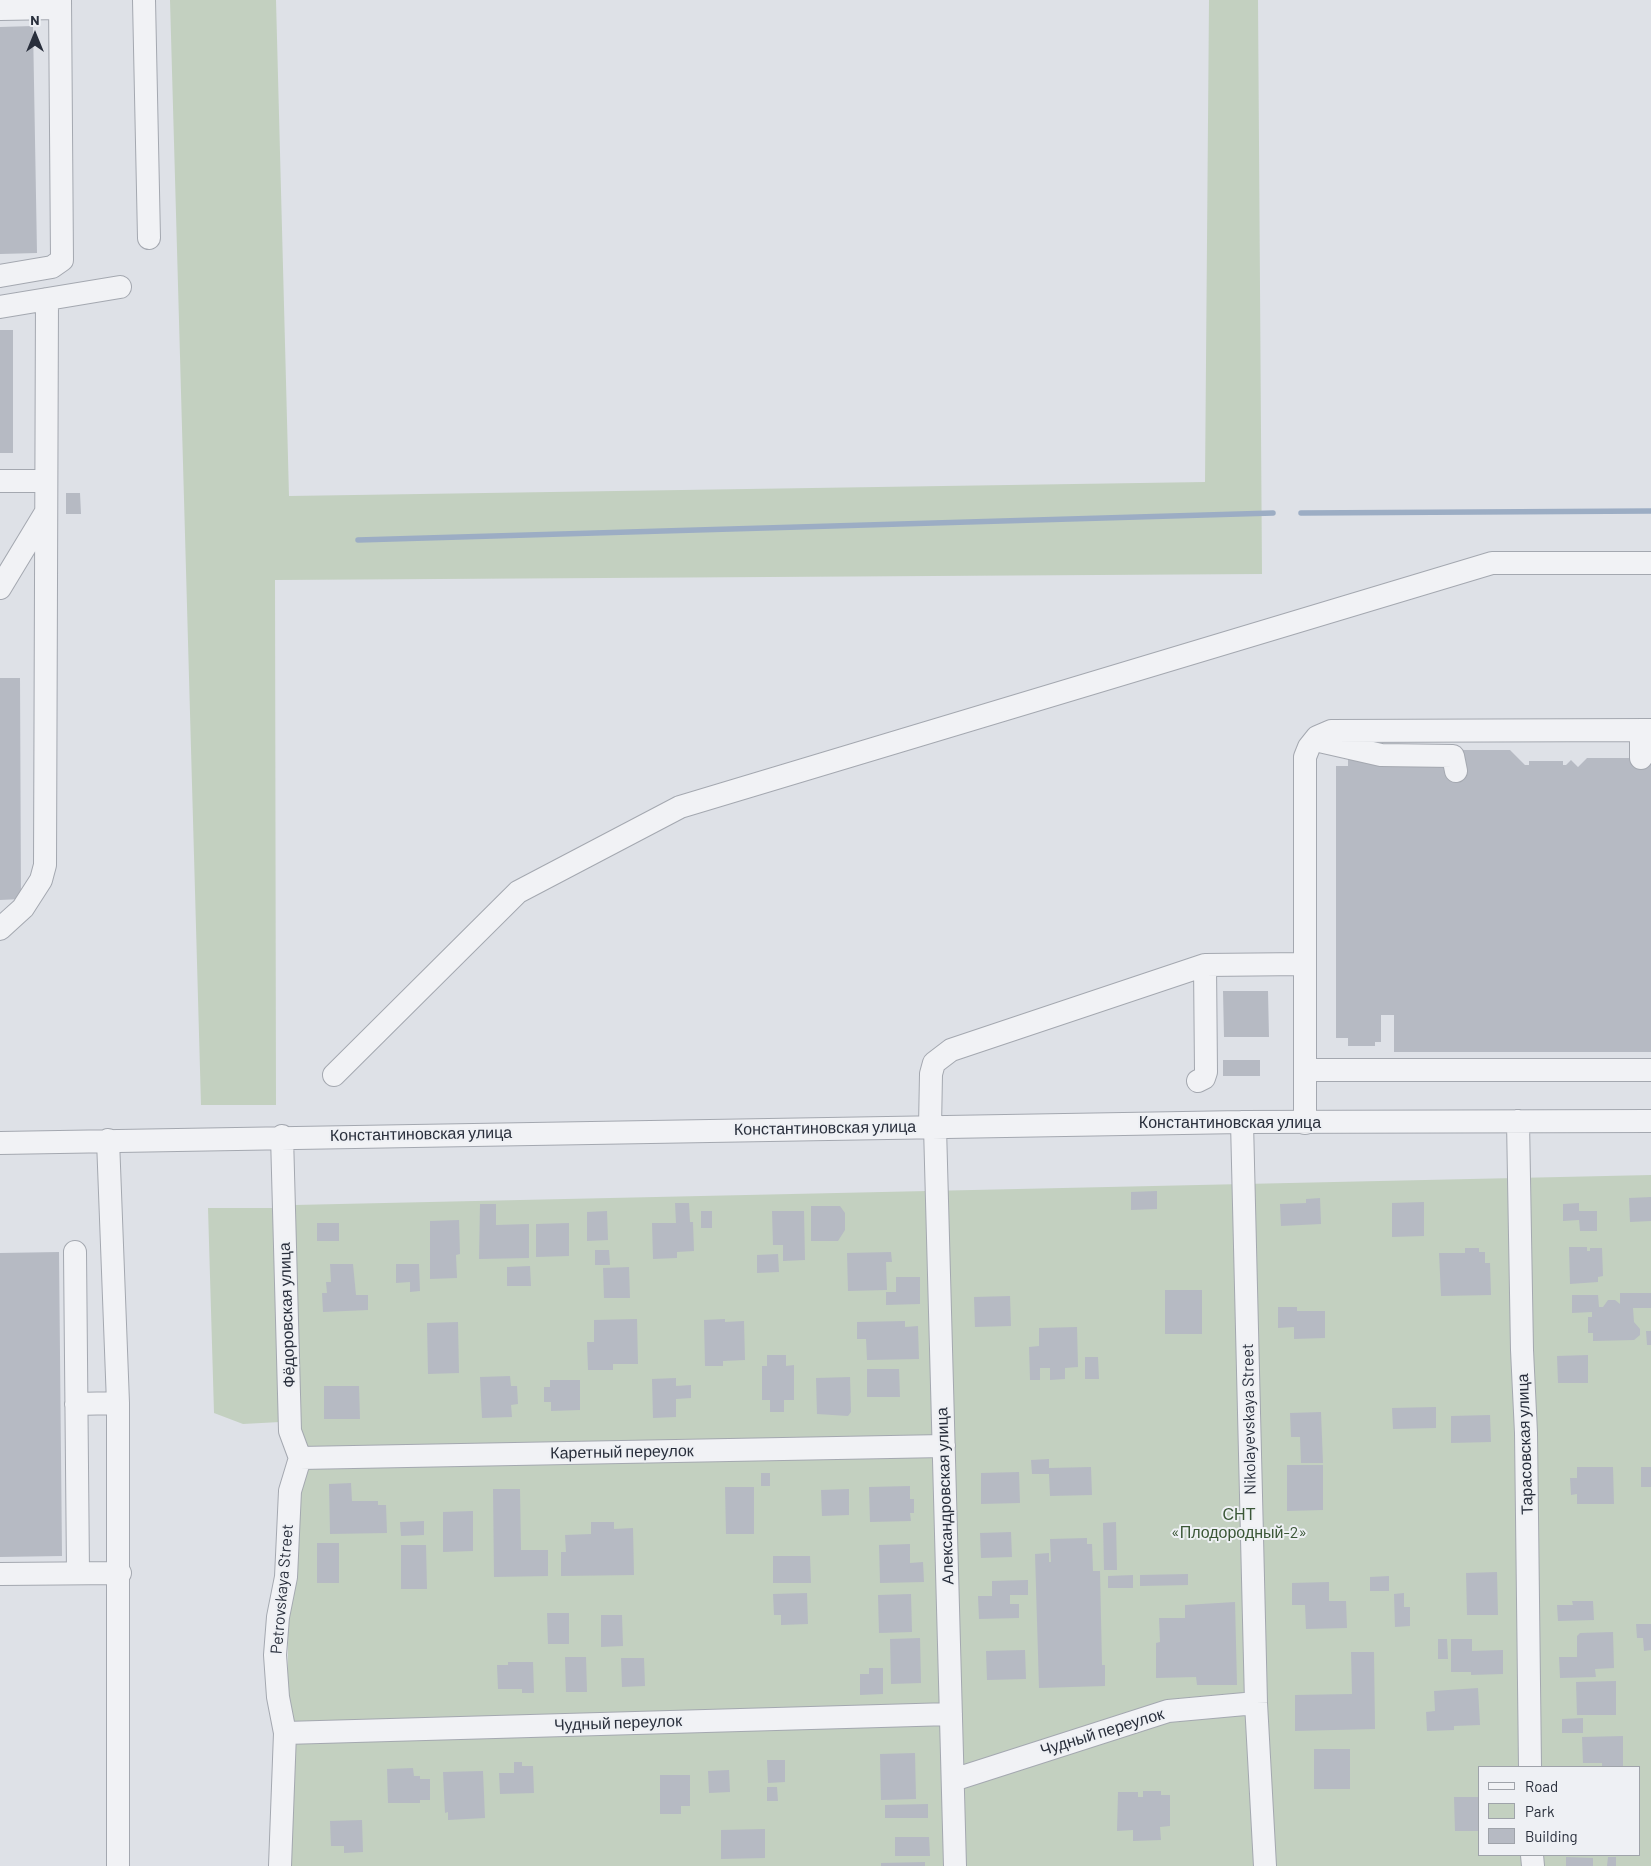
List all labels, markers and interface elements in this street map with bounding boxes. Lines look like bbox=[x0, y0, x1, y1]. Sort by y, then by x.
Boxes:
north arrow bbox=[10, 10, 60, 60]
text: N bbox=[30, 11, 40, 28]
street label: Константиновская улица bbox=[1139, 1113, 1321, 1133]
street label: Константиновская улица bbox=[734, 1117, 916, 1139]
street label: Константиновская улица bbox=[330, 1123, 512, 1145]
street label: Фёдоровская улица bbox=[275, 1242, 299, 1388]
street label: Nikolayevskaya Street bbox=[1238, 1343, 1260, 1495]
street label: Тарасовская улица bbox=[1513, 1373, 1537, 1515]
street label: Александровская улица bbox=[932, 1407, 958, 1585]
street label: Каретный переулок bbox=[550, 1441, 694, 1463]
park label: СНТ «Плодородный-2» bbox=[1171, 1505, 1307, 1543]
street label: Petrovskaya Street bbox=[267, 1523, 297, 1655]
street label: Чудный переулок bbox=[1038, 1704, 1166, 1760]
street label: Чудный переулок bbox=[554, 1711, 682, 1735]
legend bbox=[1478, 1766, 1641, 1856]
text: Road bbox=[1525, 1777, 1558, 1795]
text: Park bbox=[1525, 1802, 1554, 1820]
text: Building bbox=[1525, 1827, 1578, 1845]

